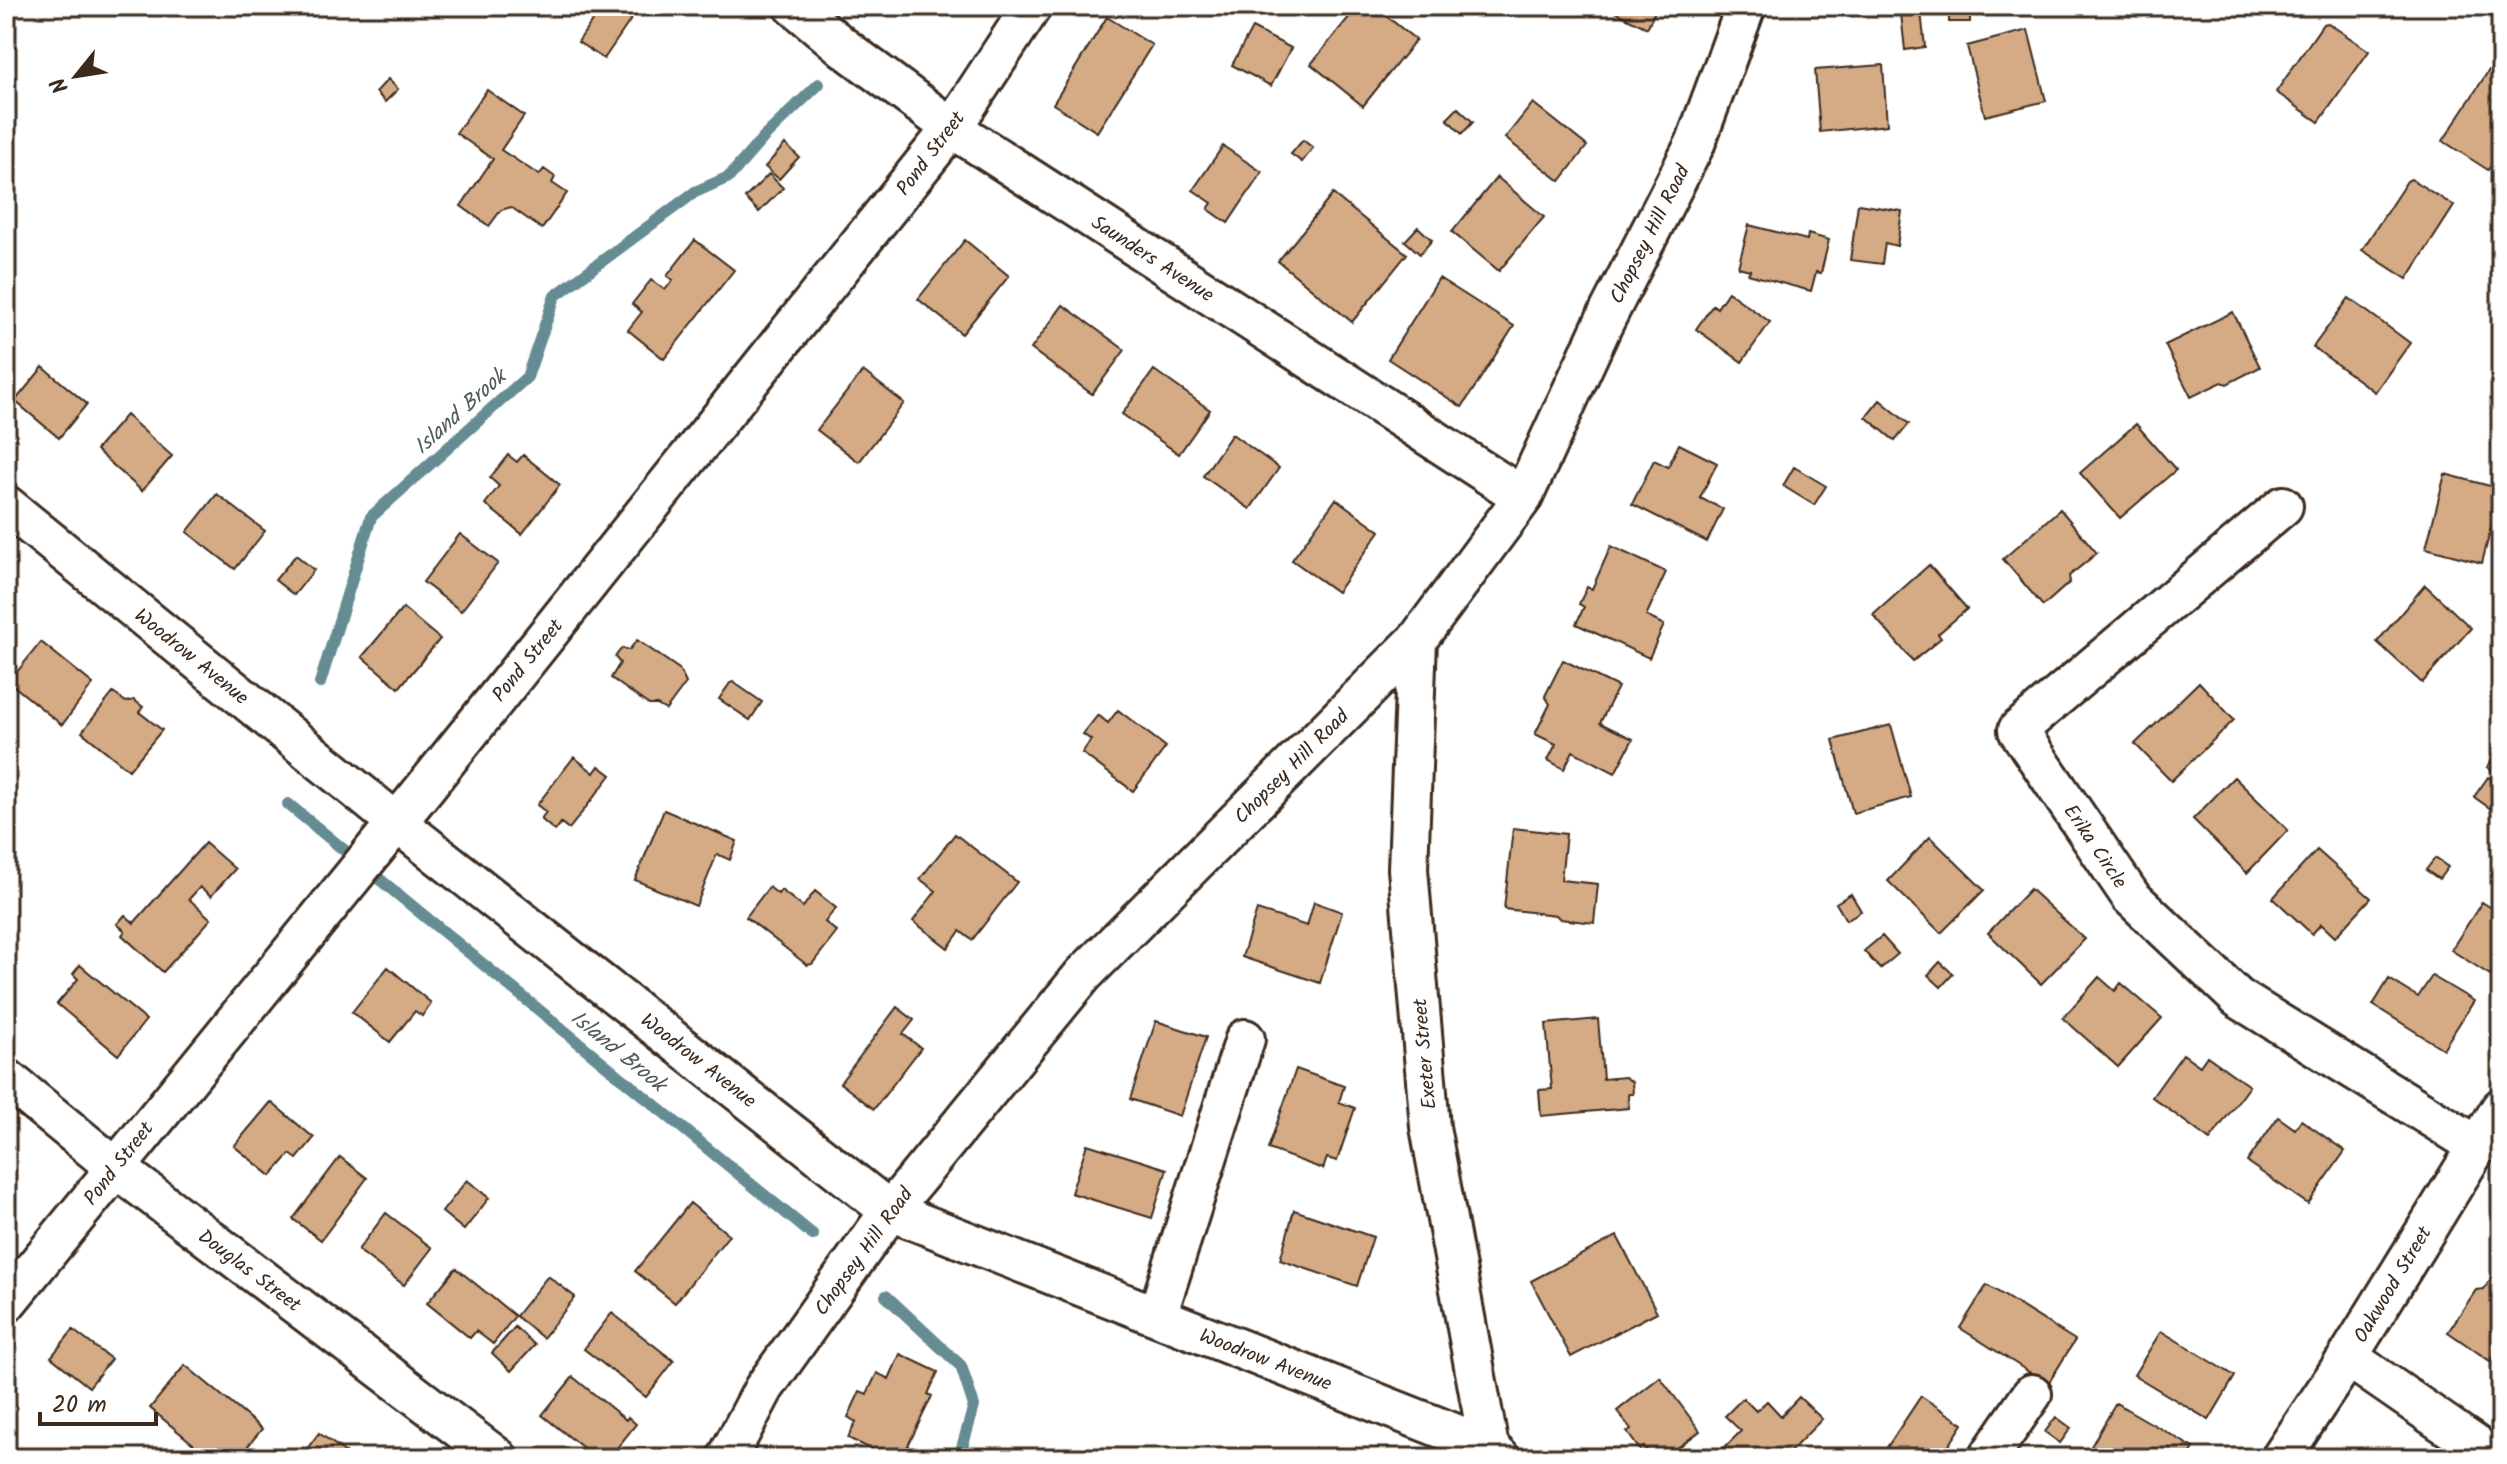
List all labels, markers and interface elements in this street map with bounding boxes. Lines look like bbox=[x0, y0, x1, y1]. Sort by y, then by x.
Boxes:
north arrow bbox=[36, 36, 116, 116]
text: N bbox=[42, 70, 79, 100]
street label: Pond Street bbox=[889, 105, 974, 203]
street label: Chopsey Hill Road bbox=[1602, 159, 1700, 310]
street label: Saunders Avenue bbox=[1084, 208, 1220, 312]
water label: Island Brook bbox=[406, 359, 518, 464]
street label: Woodrow Avenue bbox=[126, 601, 255, 714]
street label: Pond Street bbox=[485, 612, 572, 710]
street label: Chopsey Hill Road bbox=[1227, 702, 1358, 833]
street label: Erika Circle bbox=[2054, 798, 2134, 896]
street label: Exeter Street bbox=[1405, 997, 1447, 1111]
water label: Island Brook bbox=[562, 1002, 676, 1104]
street label: Woodrow Avenue bbox=[633, 1006, 763, 1117]
street label: Pond Street bbox=[76, 1115, 163, 1213]
street label: Chopsey Hill Road bbox=[807, 1180, 923, 1323]
street label: Oakwood Street bbox=[2346, 1220, 2441, 1350]
street label: Douglas Street bbox=[190, 1222, 308, 1321]
street label: Woodrow Avenue bbox=[1194, 1321, 1336, 1401]
scale bar bbox=[40, 1376, 156, 1426]
text: 20 m bbox=[52, 1386, 107, 1425]

